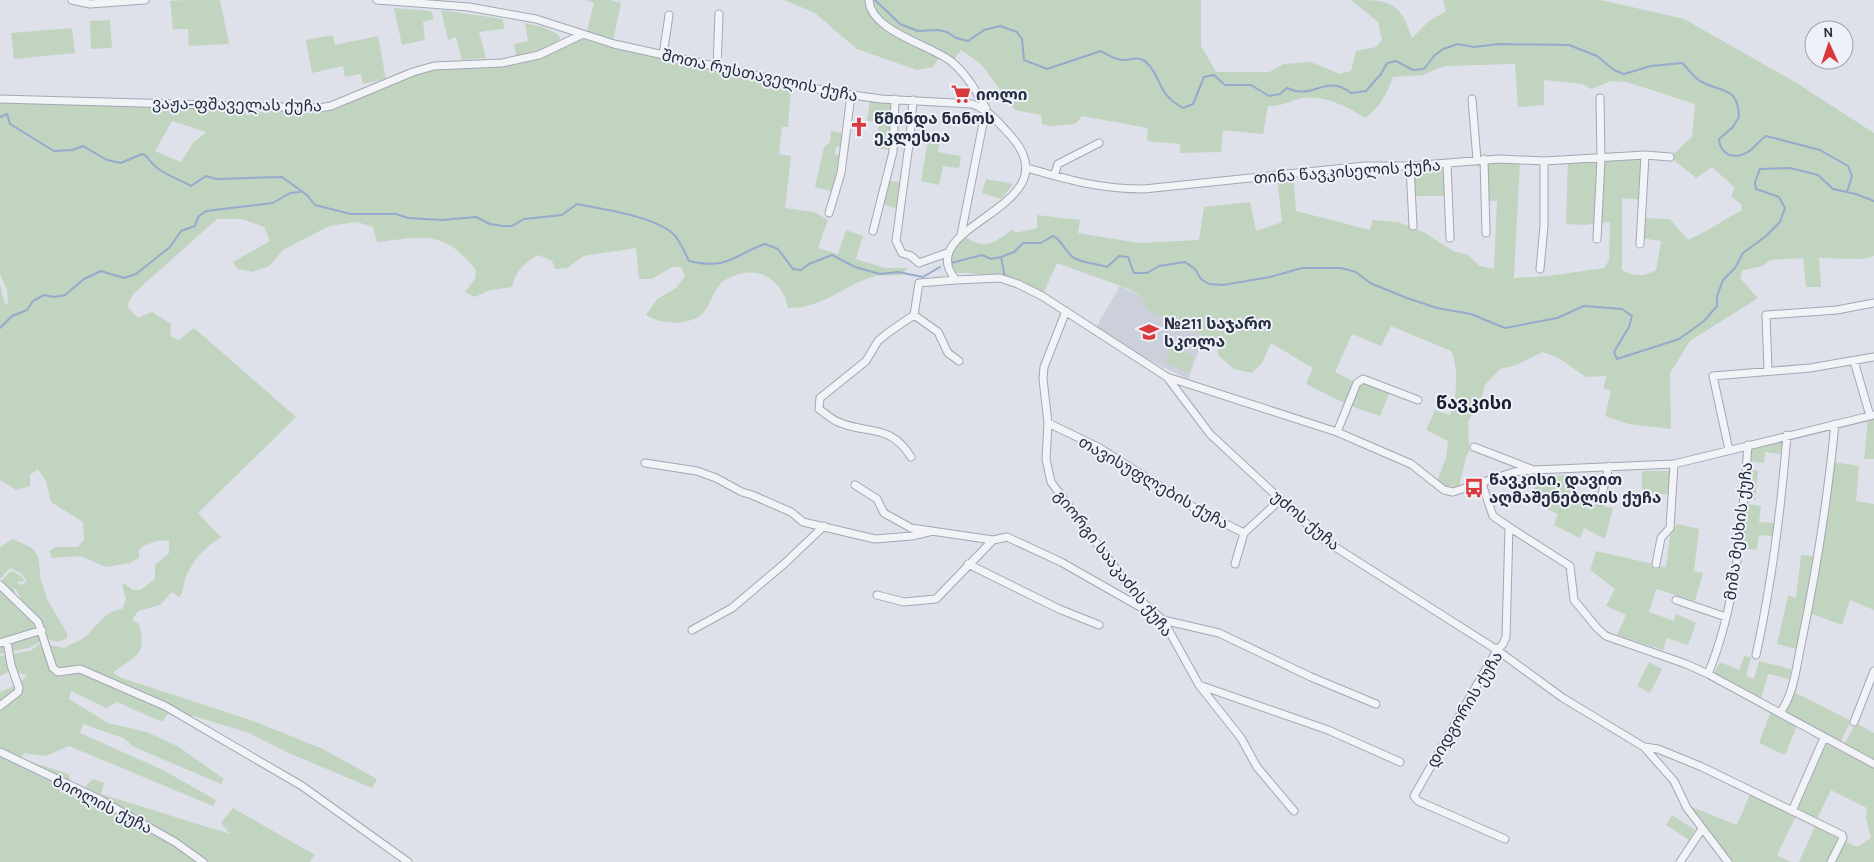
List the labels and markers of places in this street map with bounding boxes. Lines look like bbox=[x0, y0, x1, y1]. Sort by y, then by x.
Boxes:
supermarket icon: იოლი bbox=[950, 83, 972, 105]
place label: იოლი bbox=[976, 85, 1027, 105]
place label: წმინდა ნინოს ეკლესია bbox=[874, 109, 995, 147]
church icon: წმინდა ნინოს ეკლესია bbox=[848, 116, 870, 138]
place label: №211 საჯარო სკოლა bbox=[1164, 314, 1271, 352]
school or university icon: №211 საჯარო სკოლა bbox=[1138, 321, 1160, 343]
place label: წავკისი, დავით აღმაშენებლის ქუჩა bbox=[1489, 470, 1661, 508]
bus stop icon: წავკისი, დავით აღმაშენებლის ქუჩა bbox=[1463, 477, 1485, 499]

